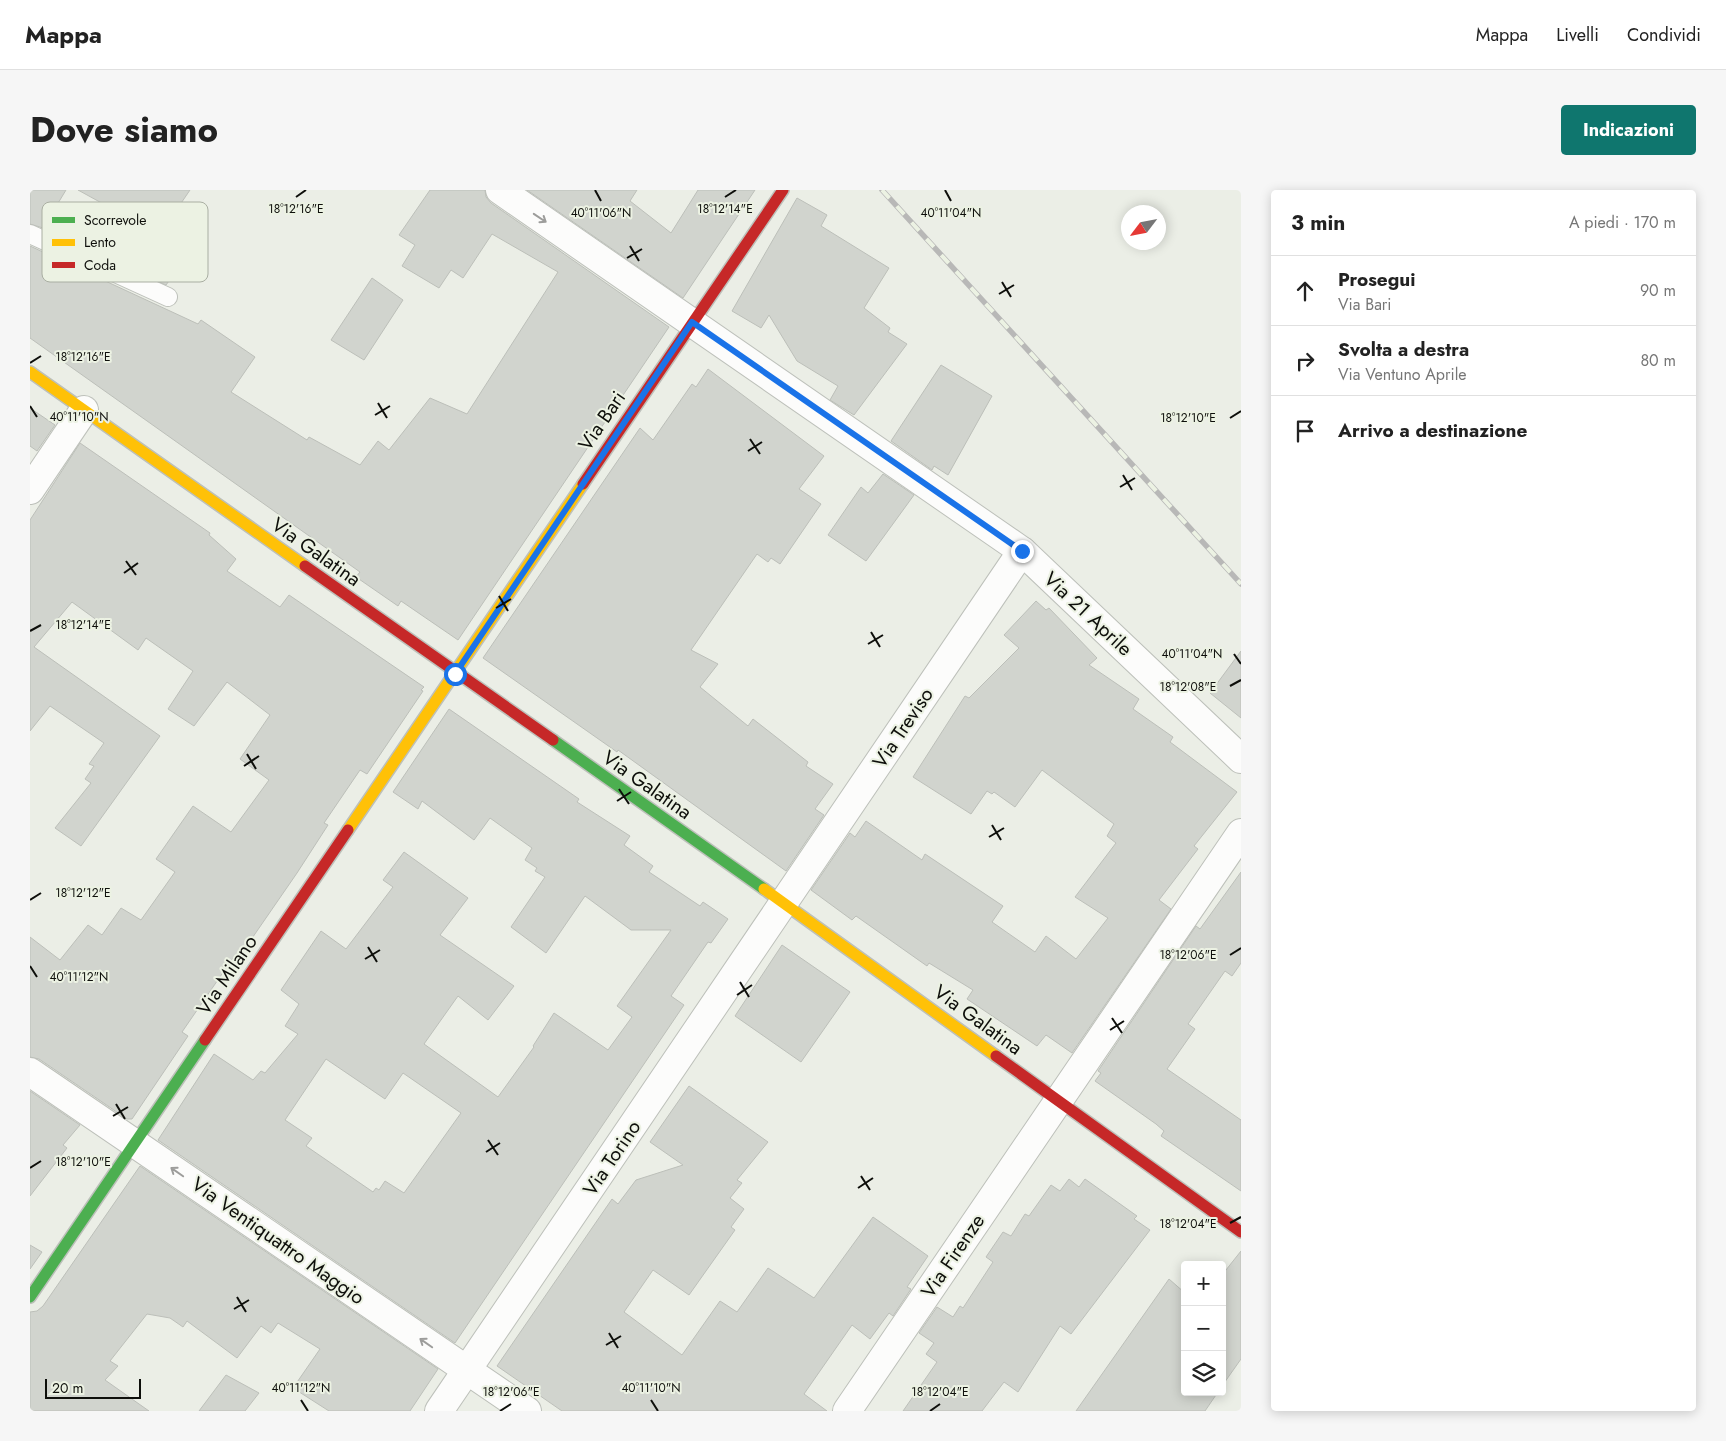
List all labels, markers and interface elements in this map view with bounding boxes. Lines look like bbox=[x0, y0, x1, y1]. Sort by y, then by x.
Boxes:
text: Mappa bbox=[25, 17, 102, 52]
text: Mappa bbox=[1476, 22, 1528, 48]
text: Livelli bbox=[1556, 22, 1599, 48]
text: Condividi bbox=[1627, 22, 1701, 48]
text: Dove siamo bbox=[30, 105, 218, 155]
button: Indicazioni bbox=[1561, 105, 1696, 155]
text: 18°12'16"E bbox=[268, 200, 324, 218]
text: 18°12'14"E bbox=[697, 200, 753, 218]
legend bbox=[42, 202, 208, 282]
text: 40°11'06"N bbox=[571, 204, 631, 222]
text: 40°11'04"N bbox=[921, 204, 981, 222]
north arrow bbox=[1121, 205, 1166, 250]
text: 3 min bbox=[1291, 208, 1345, 238]
text: Scorrevole bbox=[84, 210, 146, 230]
text: A piedi · 170 m bbox=[1569, 211, 1676, 234]
one-way arrow bbox=[533, 213, 547, 223]
text: Lento bbox=[84, 232, 116, 252]
text: Coda bbox=[84, 255, 116, 275]
text: Prosegui bbox=[1338, 266, 1416, 293]
icon: ahead bbox=[1291, 277, 1319, 305]
text: 90 m bbox=[1640, 279, 1676, 302]
text: Via Bari bbox=[1338, 293, 1392, 316]
text: Svolta a destra bbox=[1338, 336, 1469, 363]
icon: right bbox=[1291, 347, 1319, 375]
text: 18°12'16"E bbox=[55, 348, 111, 366]
text: 80 m bbox=[1640, 349, 1676, 372]
text: Via Ventuno Aprile bbox=[1338, 363, 1467, 386]
street label: Via Bari bbox=[571, 385, 633, 457]
text: 40°11'10"N bbox=[49, 408, 109, 426]
text: 18°12'10"E bbox=[1160, 409, 1216, 427]
icon: arrive bbox=[1291, 417, 1319, 445]
text: Arrivo a destinazione bbox=[1338, 417, 1527, 444]
street label: Via Galatina bbox=[265, 510, 367, 594]
route end bbox=[1011, 540, 1034, 563]
street label: Via 21 Aprile bbox=[1037, 565, 1139, 663]
text: 18°12'14"E bbox=[55, 616, 111, 634]
text: 40°11'04"N bbox=[1162, 645, 1222, 663]
route start bbox=[444, 663, 467, 686]
text: 18°12'08"E bbox=[1160, 678, 1216, 696]
street label: Via Treviso bbox=[865, 682, 941, 774]
street label: Via Galatina bbox=[596, 743, 698, 827]
text: 18°12'12"E bbox=[55, 884, 111, 902]
street label: Via Milano bbox=[190, 929, 265, 1021]
text: 18°12'06"E bbox=[1159, 946, 1217, 964]
text: 40°11'12"N bbox=[50, 968, 108, 986]
street label: Via Galatina bbox=[928, 978, 1028, 1062]
street label: Via Torino bbox=[576, 1114, 648, 1202]
text: 18°12'10"E bbox=[55, 1153, 111, 1171]
one-way arrow bbox=[170, 1167, 184, 1177]
street label: Via Ventiquattro Maggio bbox=[185, 1170, 371, 1312]
street label: Via Firenze bbox=[914, 1208, 992, 1304]
text: 18°12'04"E bbox=[1159, 1215, 1217, 1233]
map controls bbox=[1181, 1261, 1226, 1396]
button: + bbox=[1181, 1261, 1226, 1306]
button: − bbox=[1181, 1306, 1226, 1351]
one-way arrow bbox=[419, 1338, 433, 1348]
button: layers bbox=[1181, 1351, 1226, 1396]
scale bar bbox=[45, 1376, 141, 1399]
text: 20 m bbox=[52, 1378, 84, 1398]
text: 40°11'12"N bbox=[272, 1379, 330, 1397]
text: 40°11'10"N bbox=[621, 1379, 681, 1397]
text: 18°12'06"E bbox=[482, 1383, 540, 1401]
text: 18°12'04"E bbox=[911, 1383, 969, 1401]

